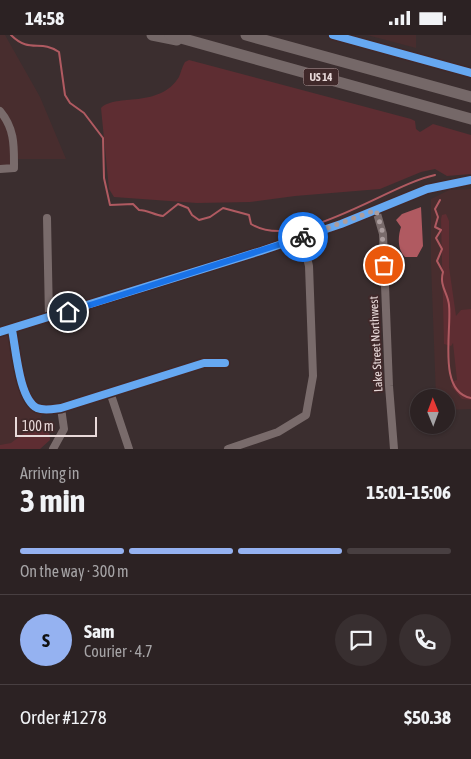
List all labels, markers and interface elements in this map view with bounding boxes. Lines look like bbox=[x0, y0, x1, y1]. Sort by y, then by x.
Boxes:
text: 14:58 bbox=[25, 7, 64, 29]
road number: US 14 bbox=[304, 69, 338, 86]
courier bbox=[278, 212, 328, 262]
icon: bike bbox=[289, 223, 317, 251]
pin bbox=[363, 244, 405, 286]
icon: bag bbox=[370, 251, 398, 279]
pin bbox=[47, 291, 89, 333]
street label: Lake Street Northwest bbox=[366, 295, 386, 392]
icon: home bbox=[54, 298, 82, 326]
north arrow bbox=[410, 389, 455, 434]
map controls bbox=[410, 389, 455, 434]
scale bar bbox=[15, 414, 98, 437]
text: 100 m bbox=[22, 418, 54, 434]
text: Arriving in bbox=[20, 464, 80, 482]
text: 15:01–15:06 bbox=[366, 481, 451, 503]
text: 3 min bbox=[20, 482, 85, 519]
text: On the way · 300 m bbox=[20, 562, 129, 580]
button: chat bbox=[335, 614, 387, 666]
button: phone bbox=[399, 614, 451, 666]
text: Sam bbox=[84, 620, 115, 642]
text: S bbox=[42, 629, 50, 651]
text: Courier · 4.7 bbox=[84, 642, 153, 660]
text: Order #1278 bbox=[20, 706, 107, 728]
text: $50.38 bbox=[404, 706, 451, 728]

